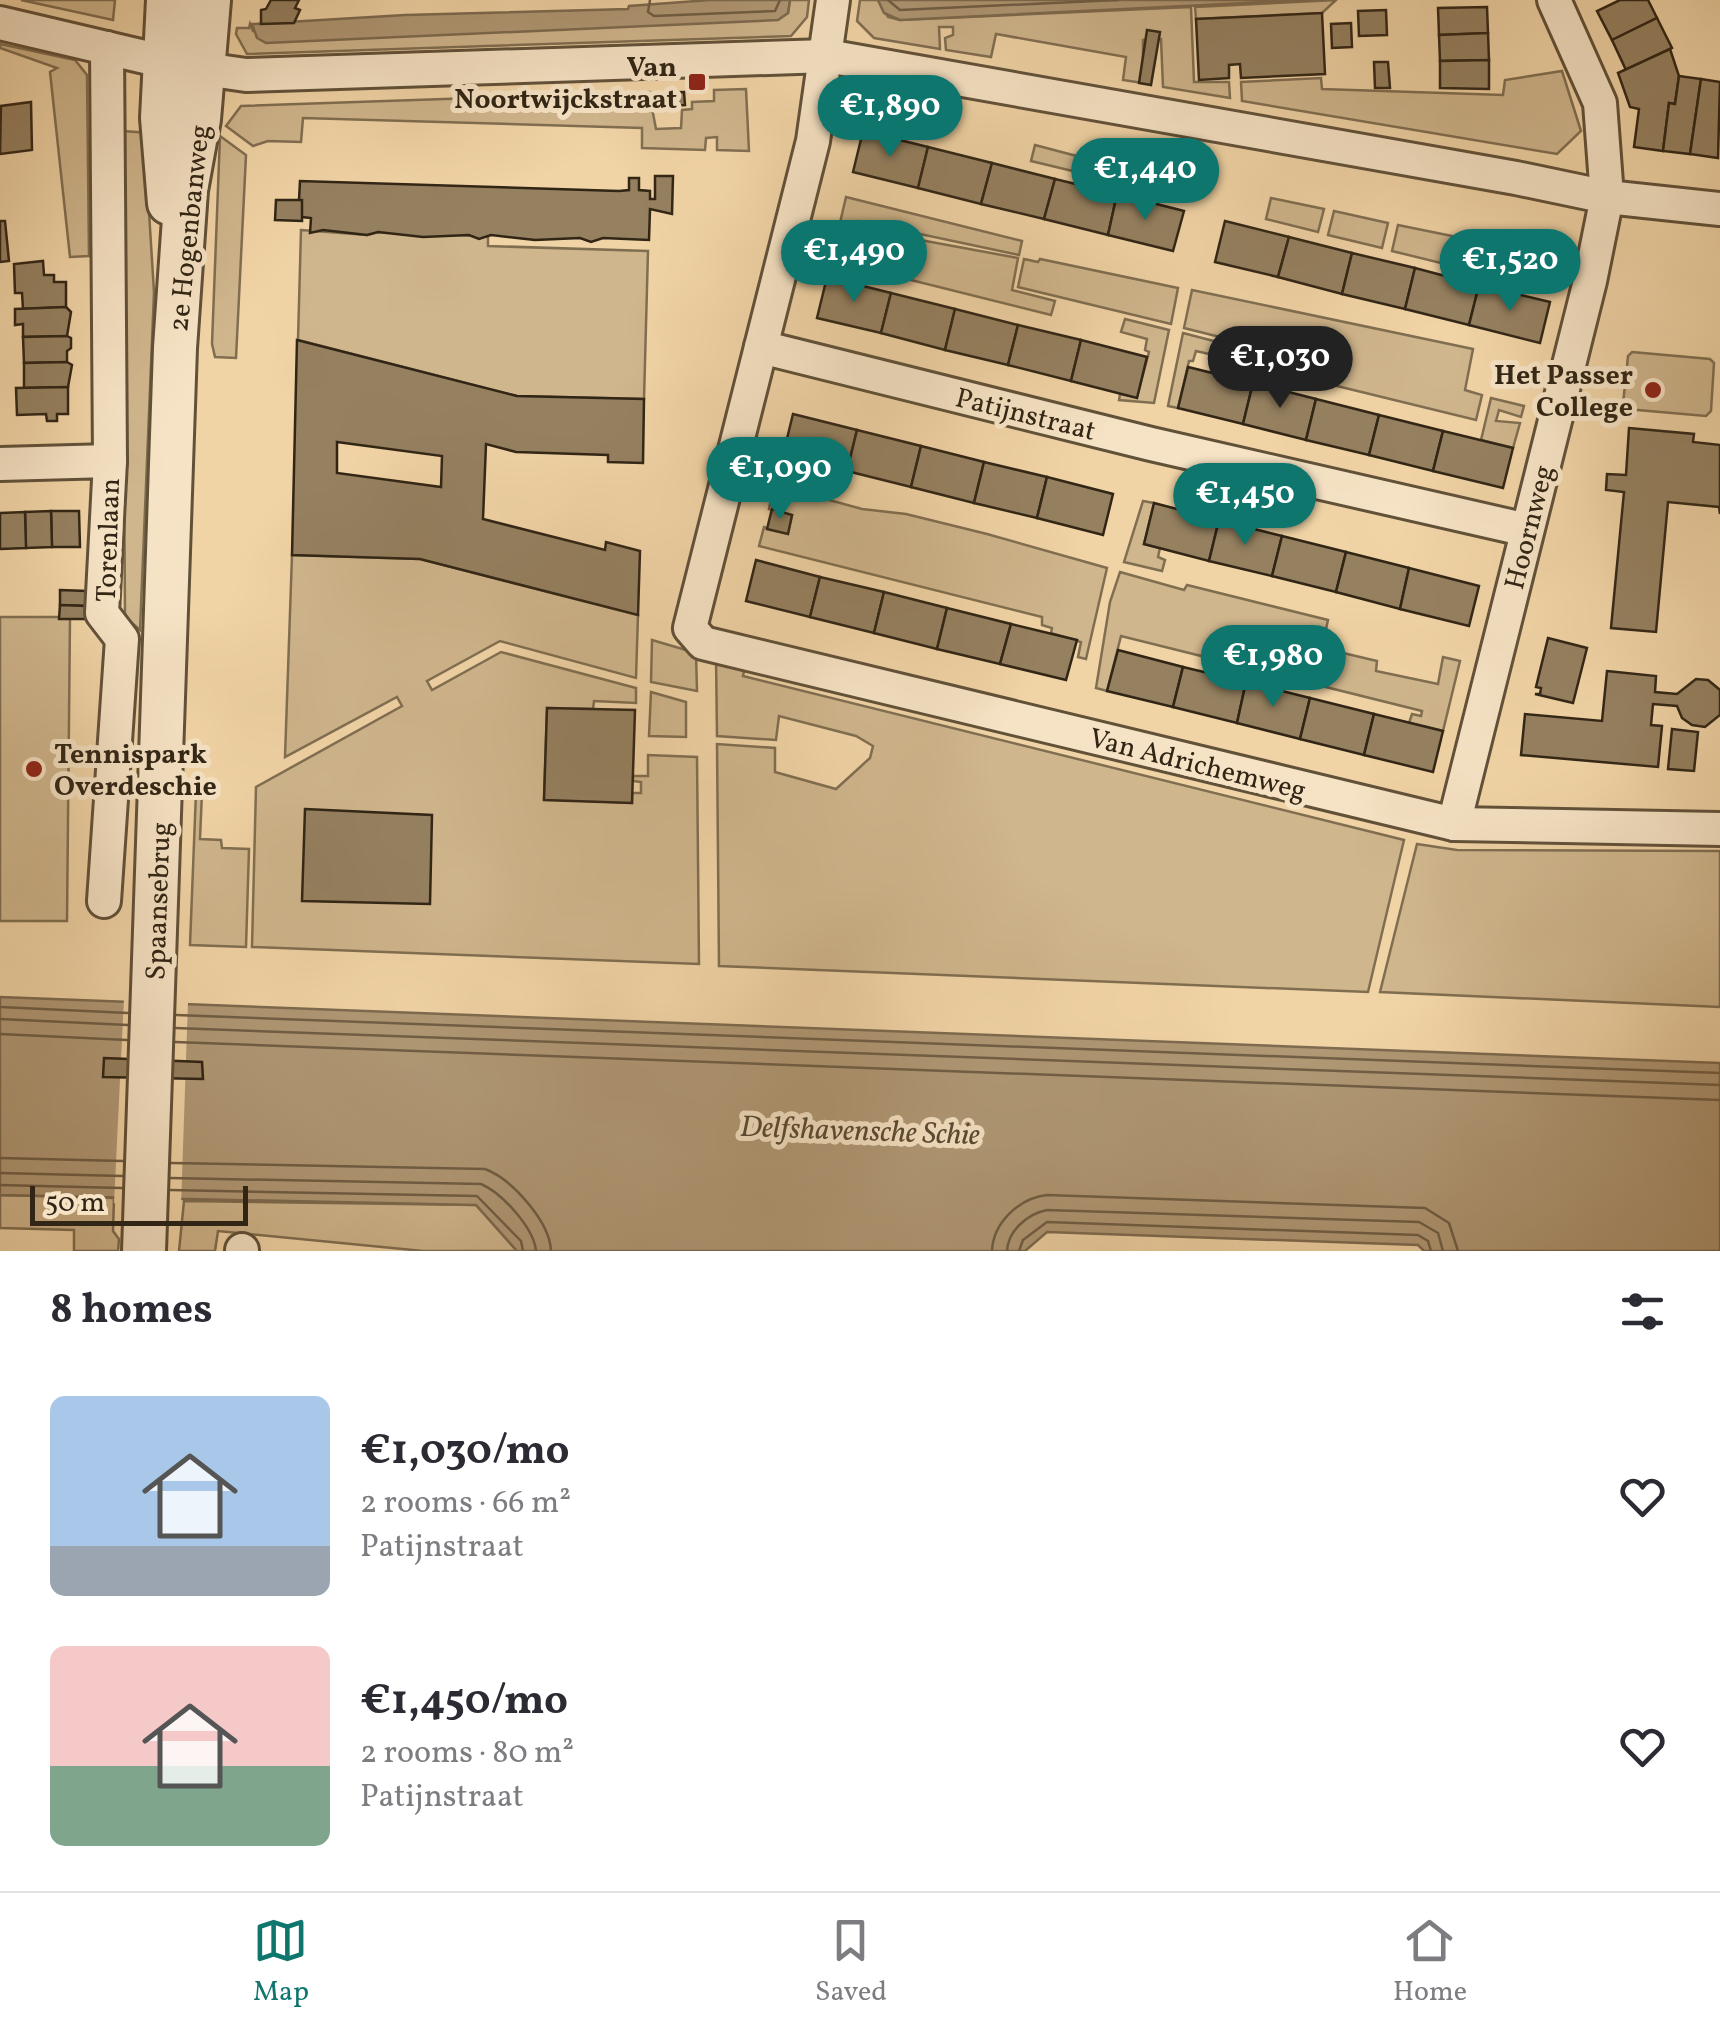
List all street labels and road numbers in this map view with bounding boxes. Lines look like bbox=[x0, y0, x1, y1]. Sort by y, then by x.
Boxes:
street label: 2e Hogenbanweg bbox=[160, 123, 221, 334]
street label: Patijnstraat bbox=[951, 379, 1100, 452]
street label: Hoornweg bbox=[1496, 461, 1565, 594]
street label: Torenlaan bbox=[88, 477, 131, 603]
street label: Van Adrichemweg bbox=[1085, 720, 1310, 811]
street label: Spaansebrug bbox=[137, 821, 182, 981]

